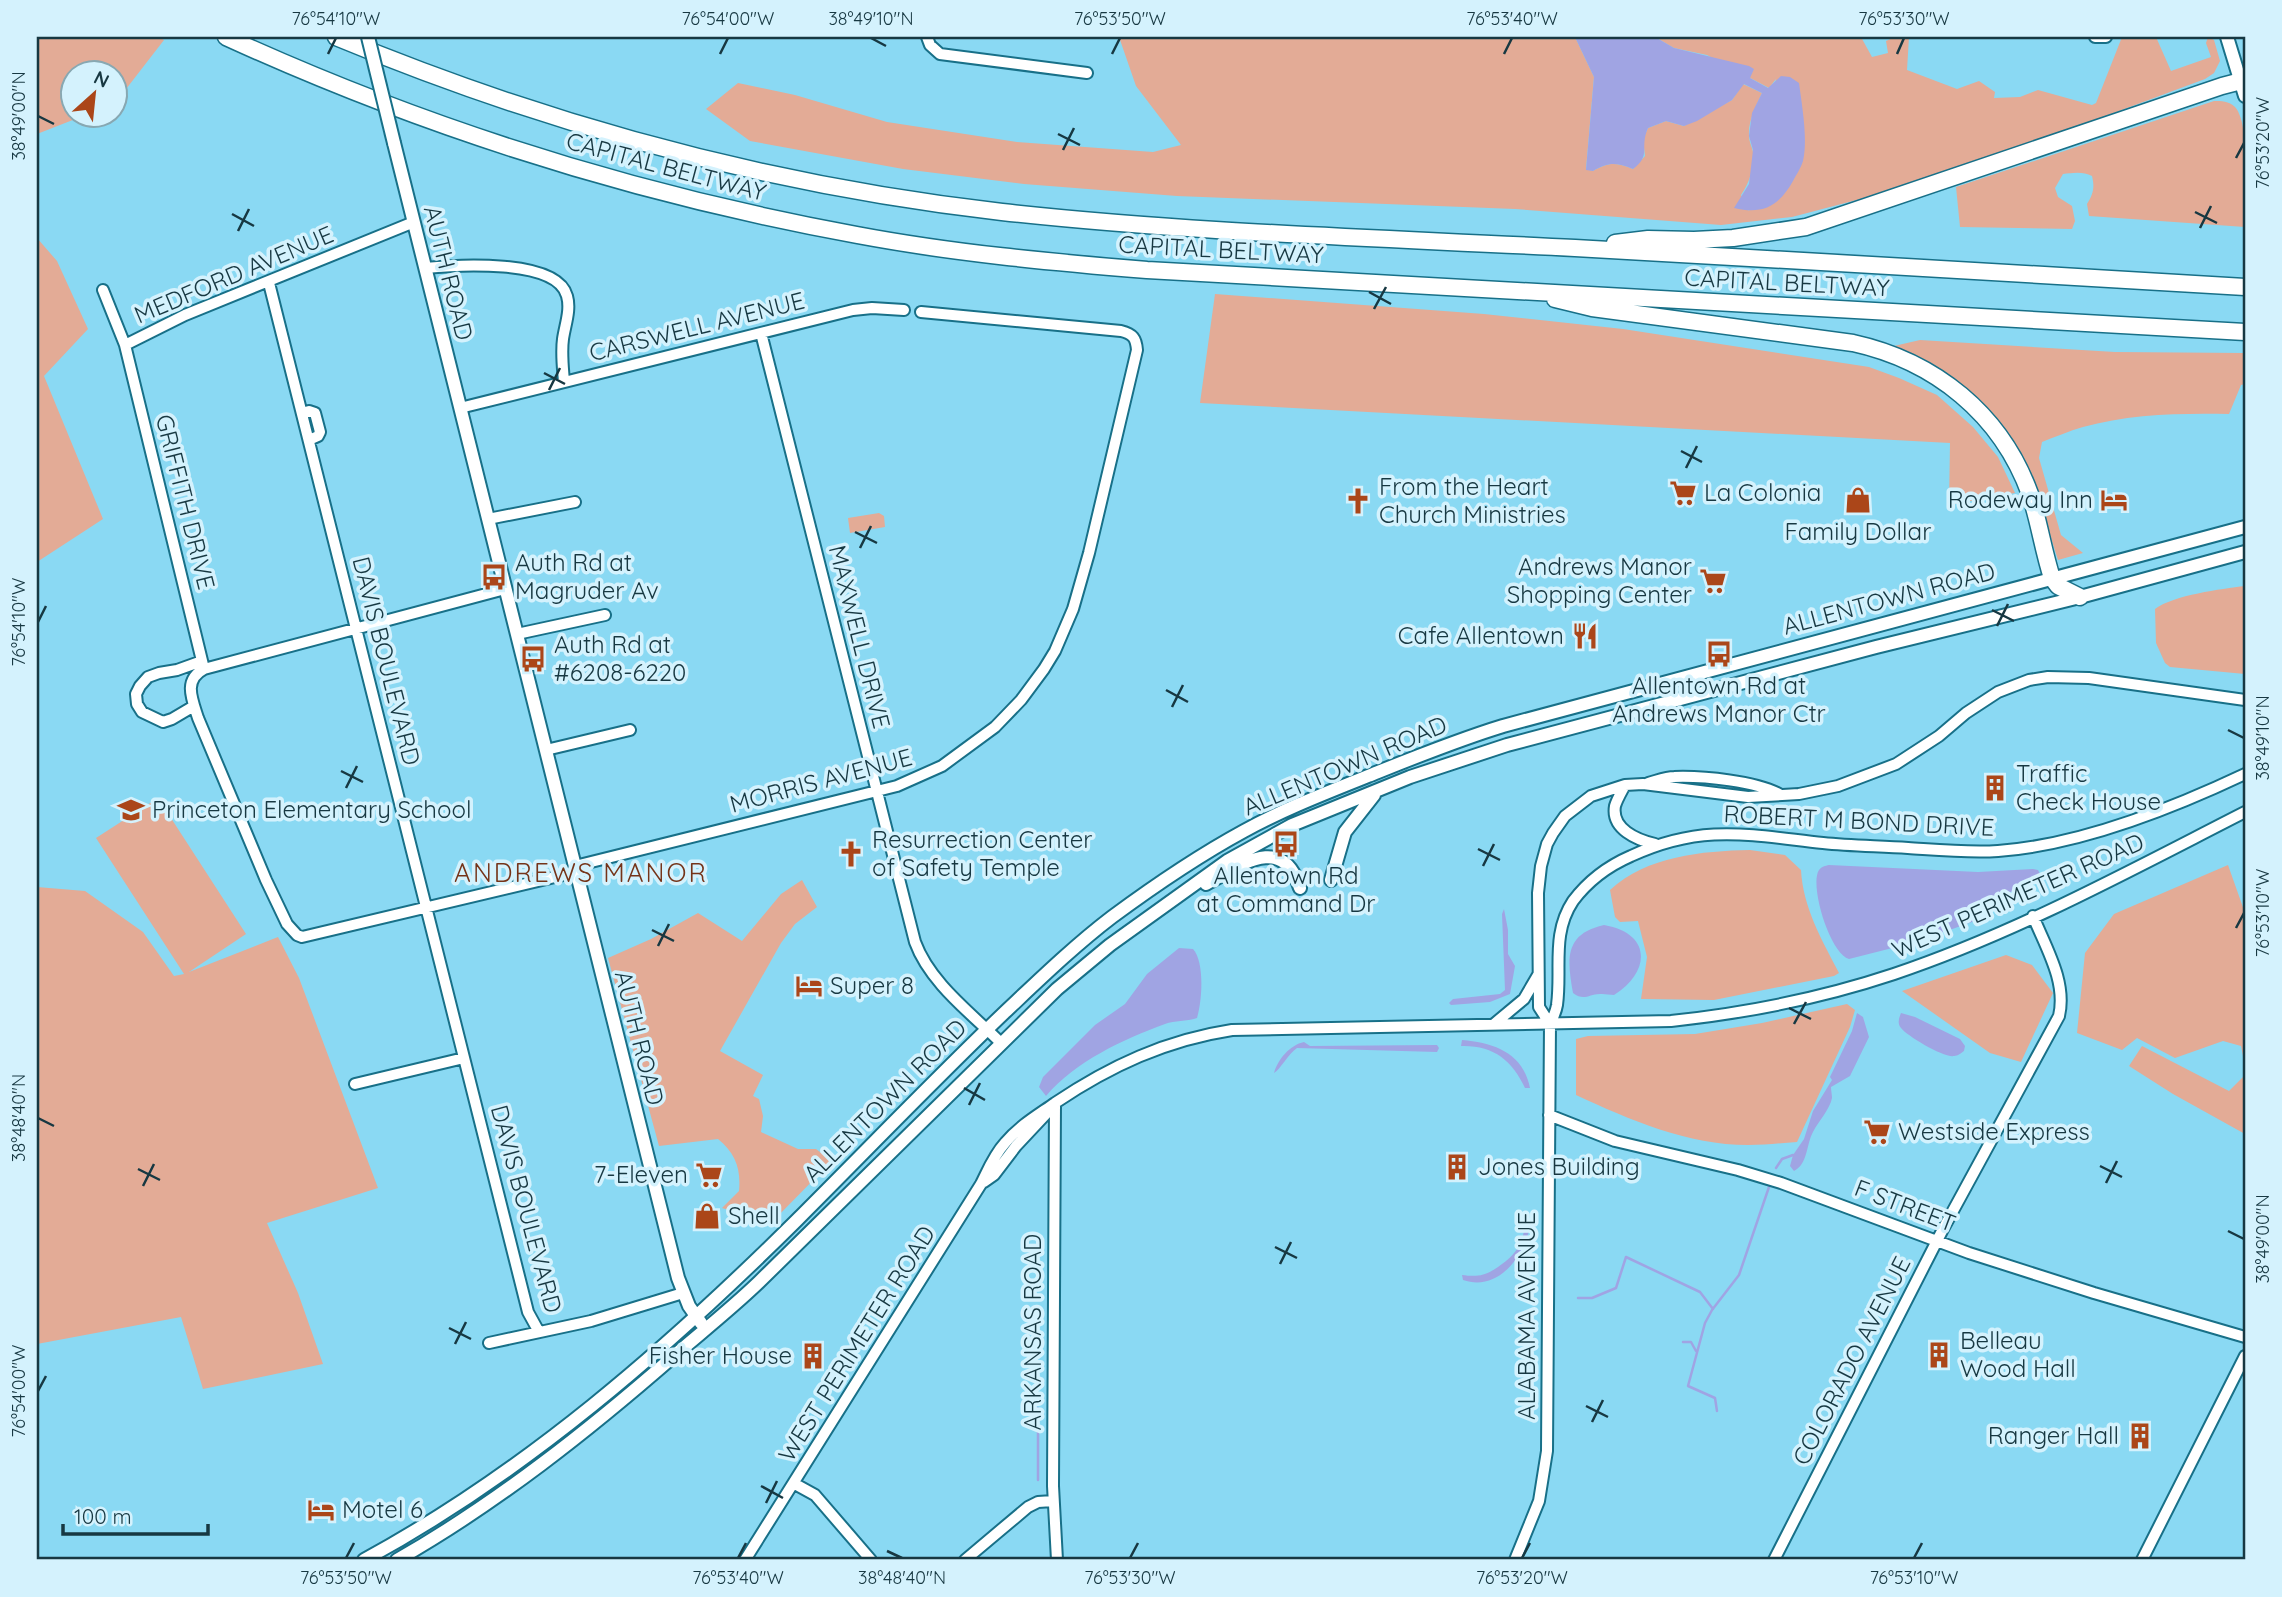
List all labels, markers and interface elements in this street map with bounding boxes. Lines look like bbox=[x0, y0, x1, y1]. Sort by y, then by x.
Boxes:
text: 76°54'10"W bbox=[292, 7, 380, 30]
text: 76°54'00"W bbox=[682, 7, 774, 30]
text: 38°49'10"N bbox=[828, 7, 914, 30]
text: 76°53'50"W bbox=[1074, 7, 1166, 30]
text: 76°53'40"W bbox=[1466, 7, 1558, 30]
text: 76°53'30"W bbox=[1858, 7, 1950, 30]
north arrow bbox=[60, 60, 130, 130]
text: N bbox=[90, 65, 113, 93]
text: 38°49'00"N bbox=[7, 71, 30, 161]
text: 76°53'20"W bbox=[2251, 97, 2274, 189]
street label: CAPITAL BELTWAY bbox=[563, 125, 769, 207]
street label: AUTH ROAD bbox=[418, 202, 480, 343]
street label: MEDFORD AVENUE bbox=[129, 219, 338, 330]
street label: CAPITAL BELTWAY bbox=[1118, 229, 1324, 269]
street label: CAPITAL BELTWAY bbox=[1684, 262, 1890, 302]
street label: CARSWELL AVENUE bbox=[586, 285, 808, 367]
street label: GRIFFITH DRIVE bbox=[150, 411, 222, 592]
place label: From the Heart Church Ministries bbox=[1379, 471, 1566, 529]
place label: La Colonia bbox=[1704, 477, 1821, 507]
supermarket icon: La Colonia bbox=[1668, 478, 1698, 508]
place label: Rodeway Inn bbox=[1948, 484, 2093, 514]
shop icon: Family Dollar bbox=[1843, 485, 1873, 515]
hotel icon: Rodeway Inn bbox=[2099, 485, 2129, 515]
church icon: From the Heart Church Ministries bbox=[1343, 486, 1373, 516]
place label: Family Dollar bbox=[1785, 516, 1931, 546]
street label: MAXWELL DRIVE bbox=[823, 542, 897, 731]
place label: Auth Rd at Magruder Av bbox=[515, 547, 659, 605]
place label: Andrews Manor Shopping Center bbox=[1507, 551, 1692, 609]
street label: DAVIS BOULEVARD bbox=[347, 553, 427, 768]
street label: ALLENTOWN ROAD bbox=[1779, 555, 1998, 641]
bus stop icon: Auth Rd at Magruder Av bbox=[479, 562, 509, 592]
supermarket icon: Andrews Manor Shopping Center bbox=[1698, 566, 1728, 596]
text: 76°54'10"W bbox=[7, 578, 30, 666]
place label: Cafe Allentown bbox=[1398, 620, 1564, 650]
restaurant icon: Cafe Allentown bbox=[1570, 621, 1600, 651]
place label: Auth Rd at #6208-6220 bbox=[554, 629, 686, 687]
bus stop icon: Allentown Rd at Andrews Manor Ctr bbox=[1704, 639, 1734, 669]
bus stop icon: Auth Rd at #6208-6220 bbox=[518, 644, 548, 674]
place label: Allentown Rd at Andrews Manor Ctr bbox=[1612, 670, 1826, 728]
text: 38°49'10"N bbox=[2251, 695, 2274, 781]
street label: ALLENTOWN ROAD bbox=[1238, 709, 1451, 822]
street label: MORRIS AVENUE bbox=[726, 741, 915, 819]
place label: Traffic Check House bbox=[2016, 758, 2161, 816]
building icon: Traffic Check House bbox=[1980, 773, 2010, 803]
place label: Princeton Elementary School bbox=[152, 794, 471, 824]
school or university icon: Princeton Elementary School bbox=[116, 795, 146, 825]
street label: ROBERT M BOND DRIVE bbox=[1723, 798, 1995, 842]
place label: Resurrection Center of Safety Temple bbox=[872, 824, 1093, 882]
street label: WEST PERIMETER ROAD bbox=[1887, 826, 2148, 964]
bus stop icon: Allentown Rd at Command Dr bbox=[1271, 829, 1301, 859]
church icon: Resurrection Center of Safety Temple bbox=[836, 839, 866, 869]
district label: ANDREWS MANOR bbox=[454, 856, 708, 889]
place label: Allentown Rd at Command Dr bbox=[1196, 860, 1376, 918]
text: 76°53'10"W bbox=[2251, 869, 2274, 957]
street label: AUTH ROAD bbox=[609, 967, 671, 1108]
place label: Super 8 bbox=[830, 970, 914, 1000]
hotel icon: Super 8 bbox=[794, 971, 824, 1001]
street label: ALLENTOWN ROAD bbox=[796, 1012, 972, 1188]
text: 38°48'40"N bbox=[7, 1074, 30, 1162]
street label: DAVIS BOULEVARD bbox=[485, 1102, 569, 1316]
place label: Westside Express bbox=[1898, 1116, 2090, 1146]
supermarket icon: Westside Express bbox=[1862, 1117, 1892, 1147]
place label: Jones Building bbox=[1478, 1151, 1640, 1181]
building icon: Jones Building bbox=[1442, 1152, 1472, 1182]
place label: 7-Eleven bbox=[594, 1159, 688, 1189]
supermarket icon: 7-Eleven bbox=[694, 1160, 724, 1190]
street label: F STREET bbox=[1851, 1172, 1960, 1238]
text: 38°49'00"N bbox=[2251, 1194, 2274, 1284]
place label: Shell bbox=[728, 1200, 780, 1230]
shop icon: Shell bbox=[692, 1201, 722, 1231]
street label: ALABAMA AVENUE bbox=[1511, 1212, 1541, 1420]
street label: WEST PERIMETER ROAD bbox=[771, 1220, 941, 1467]
street label: ARKANSAS ROAD bbox=[1017, 1234, 1047, 1430]
street label: COLORADO AVENUE bbox=[1786, 1251, 1917, 1470]
place label: Belleau Wood Hall bbox=[1960, 1325, 2076, 1383]
place label: Fisher House bbox=[649, 1340, 792, 1370]
building icon: Belleau Wood Hall bbox=[1924, 1340, 1954, 1370]
building icon: Fisher House bbox=[798, 1341, 828, 1371]
text: 76°54'00"W bbox=[7, 1345, 30, 1437]
place label: Ranger Hall bbox=[1988, 1420, 2119, 1450]
building icon: Ranger Hall bbox=[2125, 1421, 2155, 1451]
scale bar bbox=[63, 1492, 208, 1536]
place label: Motel 6 bbox=[342, 1494, 423, 1524]
hotel icon: Motel 6 bbox=[306, 1495, 336, 1525]
text: 100 m bbox=[74, 1503, 132, 1529]
text: 76°53'50"W bbox=[300, 1566, 392, 1589]
text: 76°53'40"W bbox=[692, 1566, 784, 1589]
text: 38°48'40"N bbox=[858, 1566, 946, 1589]
text: 76°53'30"W bbox=[1084, 1566, 1176, 1589]
text: 76°53'20"W bbox=[1476, 1566, 1568, 1589]
text: 76°53'10"W bbox=[1870, 1566, 1958, 1589]

